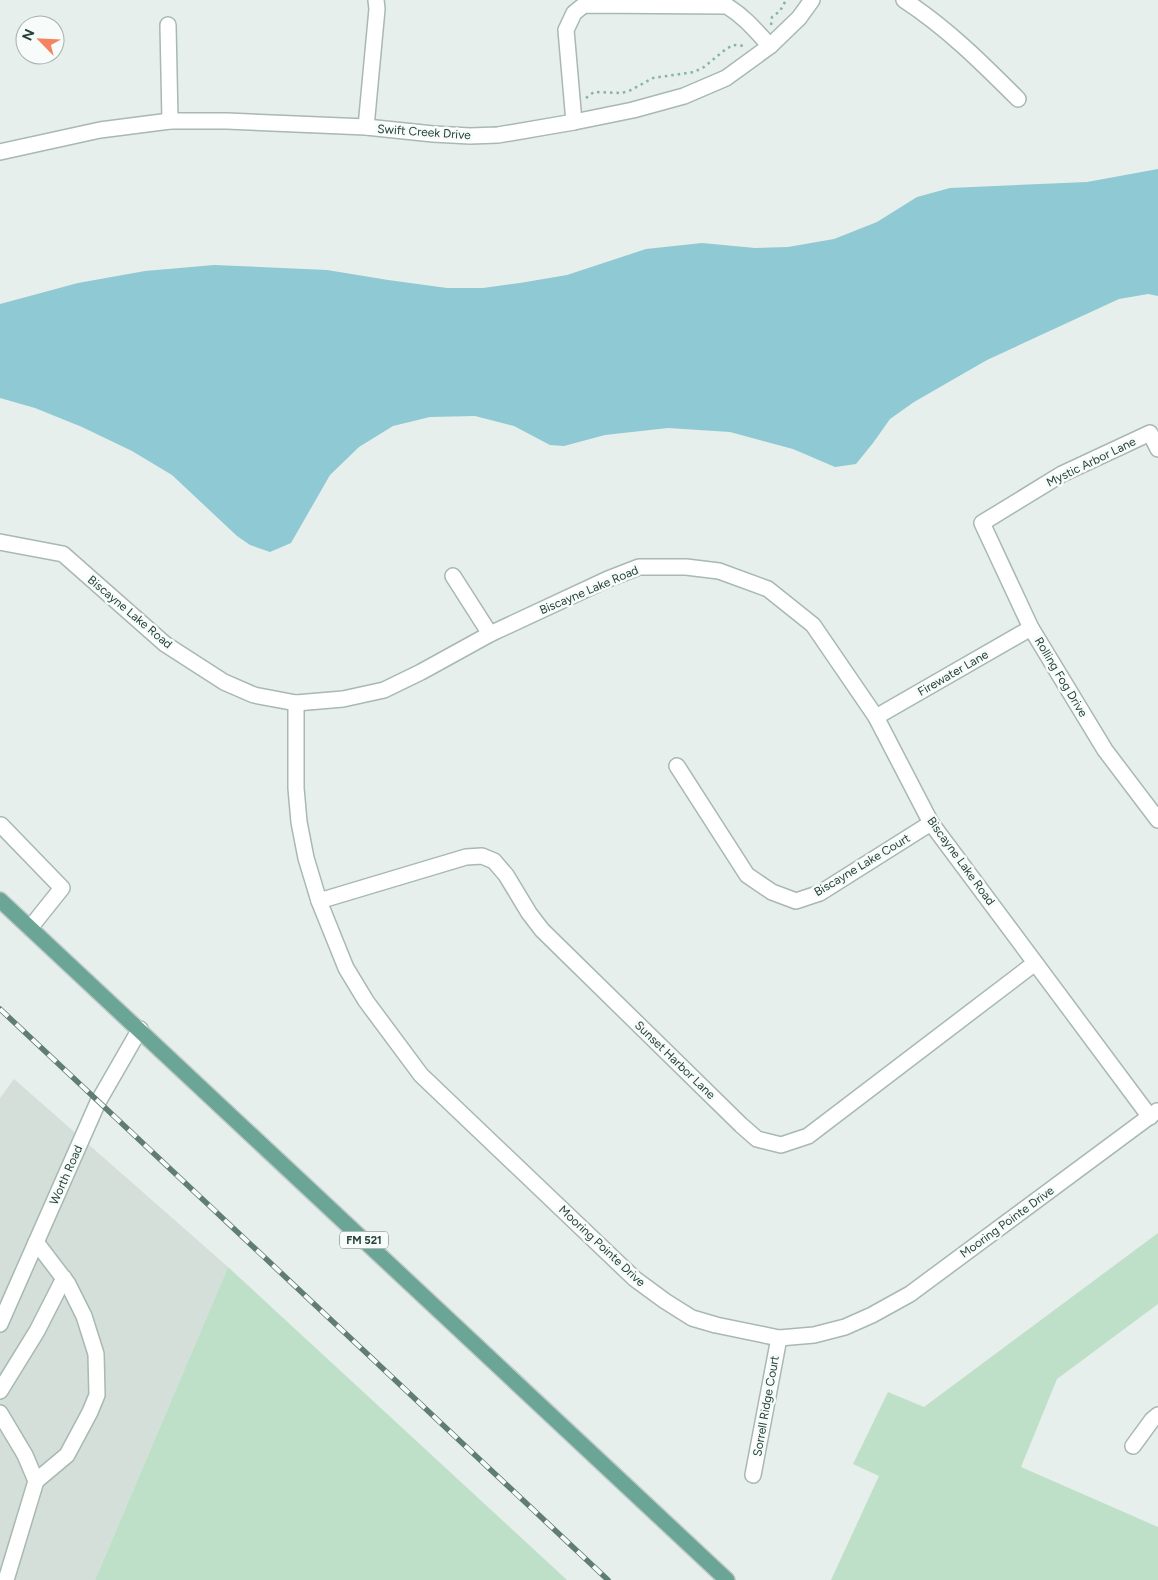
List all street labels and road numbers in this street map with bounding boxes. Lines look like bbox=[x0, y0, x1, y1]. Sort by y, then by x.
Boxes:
street label: Swift Creek Drive bbox=[377, 122, 472, 142]
street label: Mystic Arbor Lane bbox=[1044, 434, 1138, 490]
street label: Biscayne Lake Road bbox=[537, 563, 641, 617]
street label: Biscayne Lake Road bbox=[85, 573, 175, 651]
street label: Rolling Fog Drive bbox=[1032, 635, 1091, 720]
street label: Firewater Lane bbox=[915, 647, 991, 699]
street label: Biscayne Lake Road bbox=[924, 814, 998, 908]
street label: Biscayne Lake Court bbox=[812, 831, 913, 899]
street label: Sunset Harbor Lane bbox=[632, 1018, 718, 1102]
street label: Worth Road bbox=[47, 1143, 85, 1207]
street label: Mooring Pointe Drive bbox=[957, 1183, 1057, 1261]
street label: Mooring Pointe Drive bbox=[556, 1202, 648, 1290]
road number: FM 521 bbox=[340, 1232, 388, 1248]
street label: Sorrell Ridge Court bbox=[750, 1354, 782, 1457]

